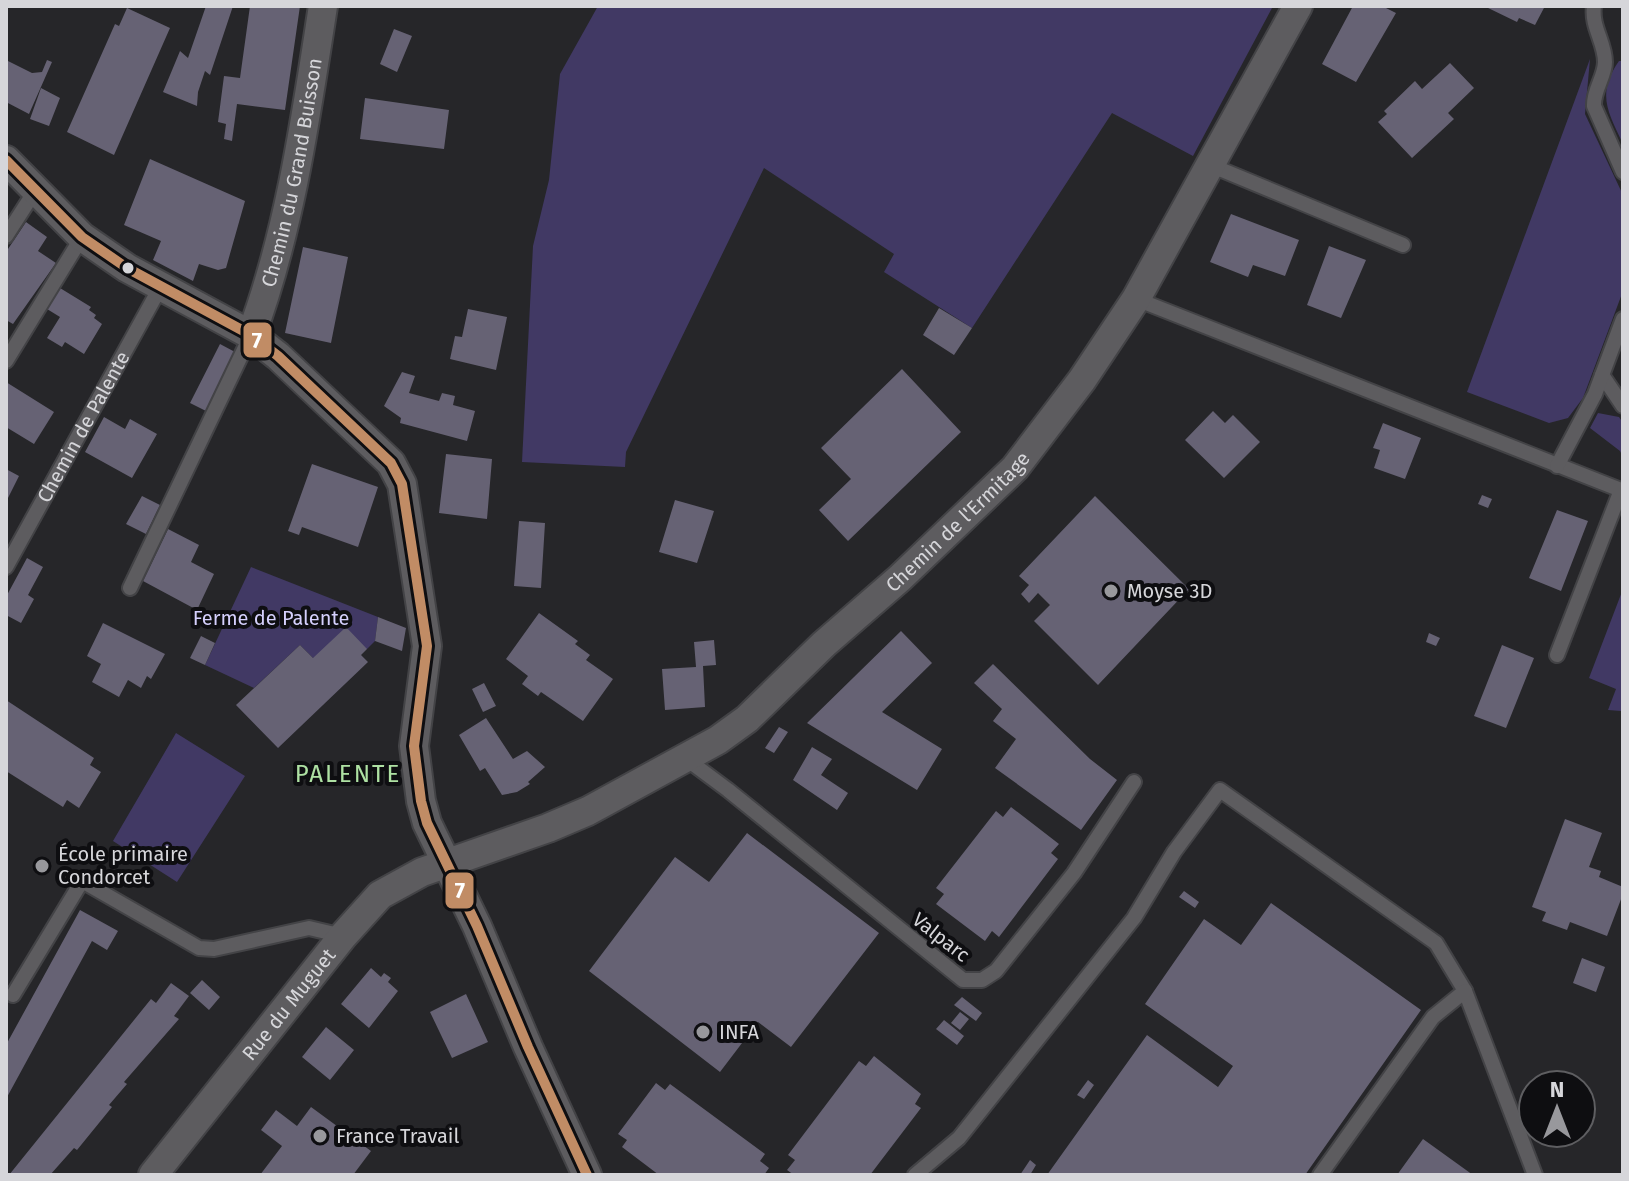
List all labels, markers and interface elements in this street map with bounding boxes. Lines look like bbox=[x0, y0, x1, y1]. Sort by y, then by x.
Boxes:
street label: Chemin du Grand Buisson bbox=[256, 56, 327, 290]
unlabelled marker bbox=[120, 260, 136, 276]
line badge: 7 bbox=[242, 321, 273, 359]
text: 7 bbox=[252, 327, 262, 354]
street label: Chemin de Palente bbox=[32, 347, 135, 507]
street label: Chemin de l'Ermitage bbox=[881, 447, 1035, 597]
place label: Moyse 3D bbox=[1127, 579, 1212, 603]
marker: Moyse 3D bbox=[1102, 582, 1120, 600]
park label: Ferme de Palente bbox=[193, 606, 349, 630]
district label: PALENTE bbox=[295, 760, 401, 788]
place label: École primaire Condorcet bbox=[58, 842, 188, 889]
marker: École primaire Condorcet bbox=[33, 857, 51, 875]
line badge: 7 bbox=[444, 871, 475, 910]
text: 7 bbox=[455, 877, 465, 904]
street label: Valparc bbox=[908, 907, 974, 967]
street label: Rue du Muguet bbox=[237, 943, 341, 1065]
place label: INFA bbox=[719, 1020, 759, 1044]
marker: INFA bbox=[694, 1023, 712, 1041]
north arrow bbox=[1517, 1069, 1597, 1149]
text: N bbox=[1550, 1076, 1564, 1103]
place label: France Travail bbox=[336, 1124, 459, 1148]
marker: France Travail bbox=[311, 1127, 329, 1145]

